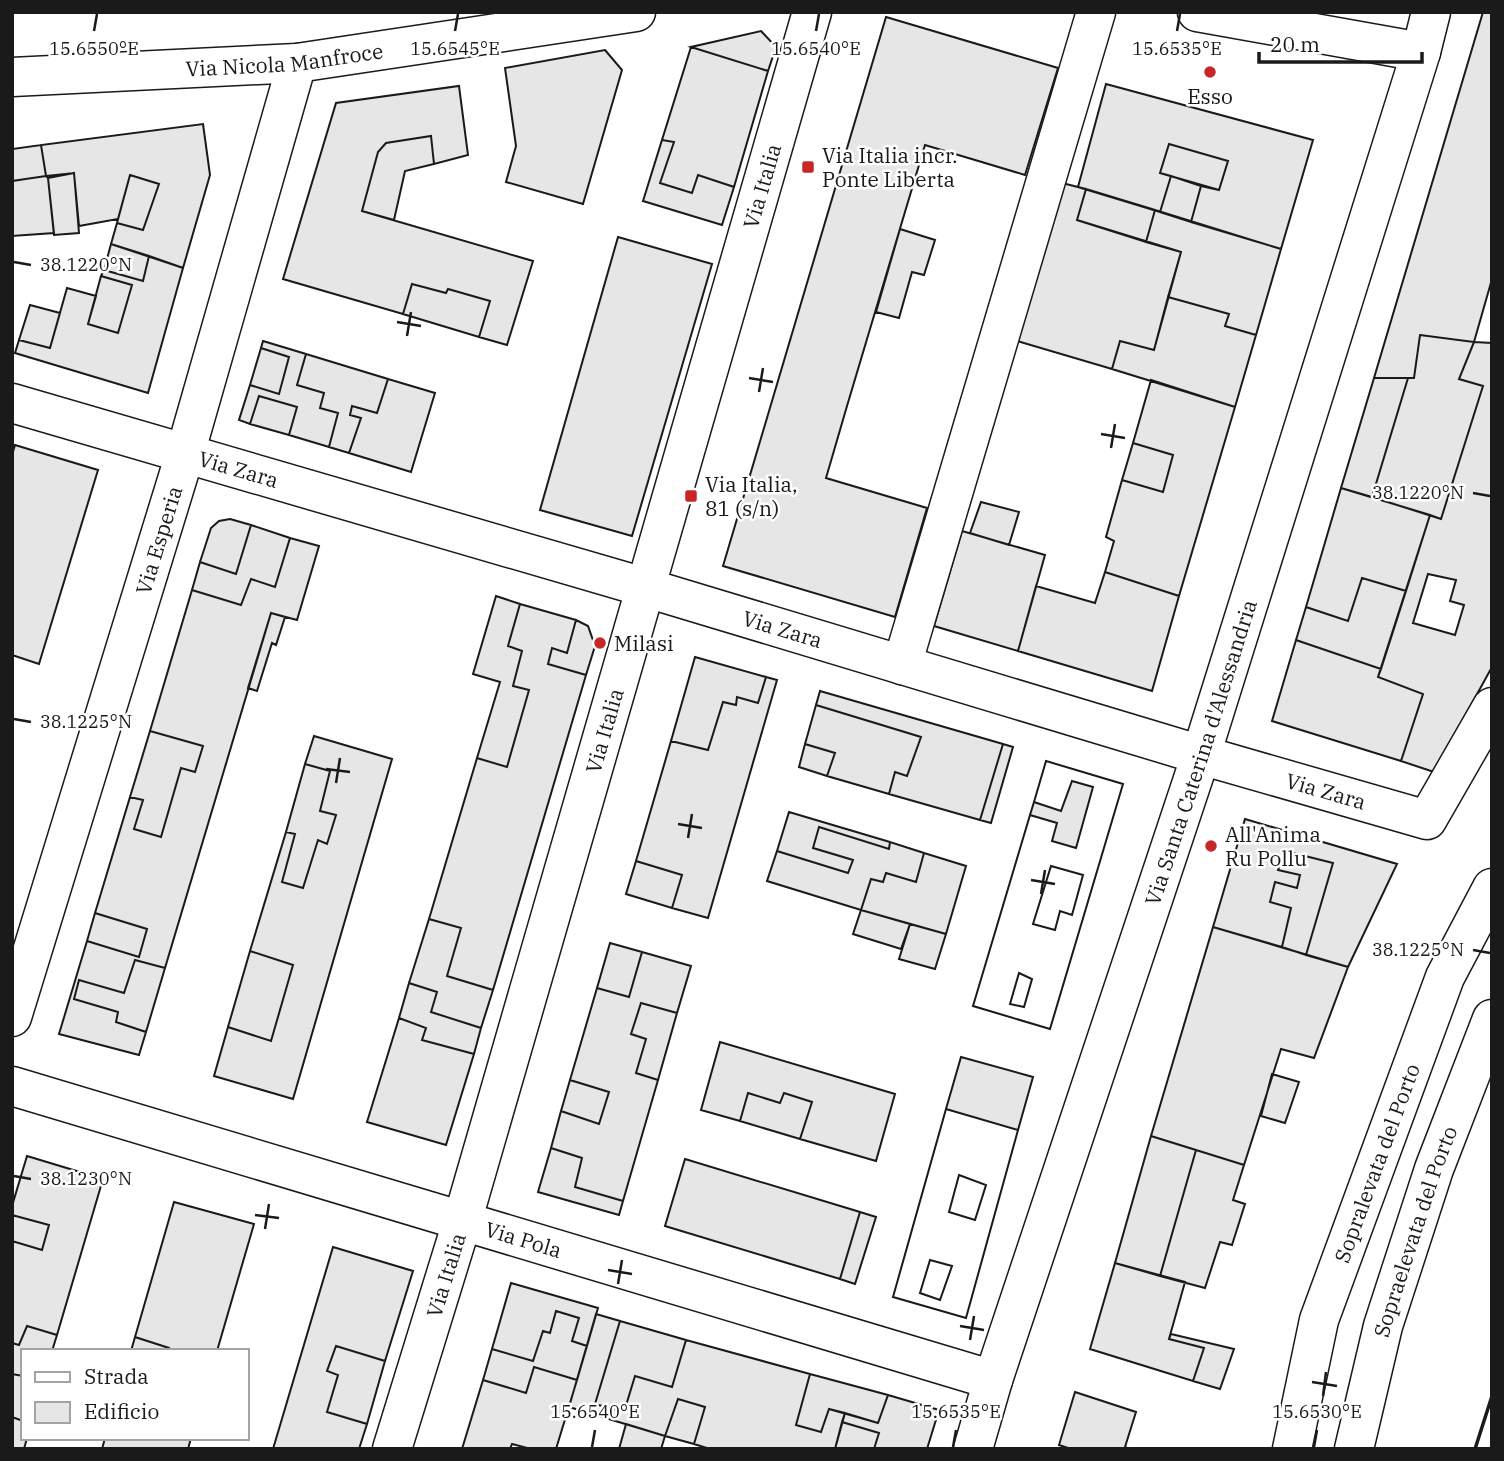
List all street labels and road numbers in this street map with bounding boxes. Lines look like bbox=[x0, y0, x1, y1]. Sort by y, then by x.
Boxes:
street label: Via Nicola Manfroce bbox=[185, 36, 385, 82]
street label: Via Italia bbox=[736, 140, 787, 232]
street label: Via Zara bbox=[195, 444, 282, 494]
street label: Via Esperia bbox=[129, 482, 188, 598]
street label: Via Santa Caterina d'Alessandria bbox=[1138, 596, 1263, 909]
street label: Via Zara bbox=[739, 604, 826, 654]
street label: Via Italia bbox=[579, 685, 630, 776]
street label: Via Zara bbox=[1283, 766, 1369, 816]
street label: Sopralevata del Porto bbox=[1327, 1060, 1426, 1266]
street label: Sopraelevata del Porto bbox=[1367, 1122, 1463, 1340]
street label: Via Pola bbox=[482, 1215, 565, 1264]
street label: Via Italia bbox=[419, 1229, 472, 1321]

